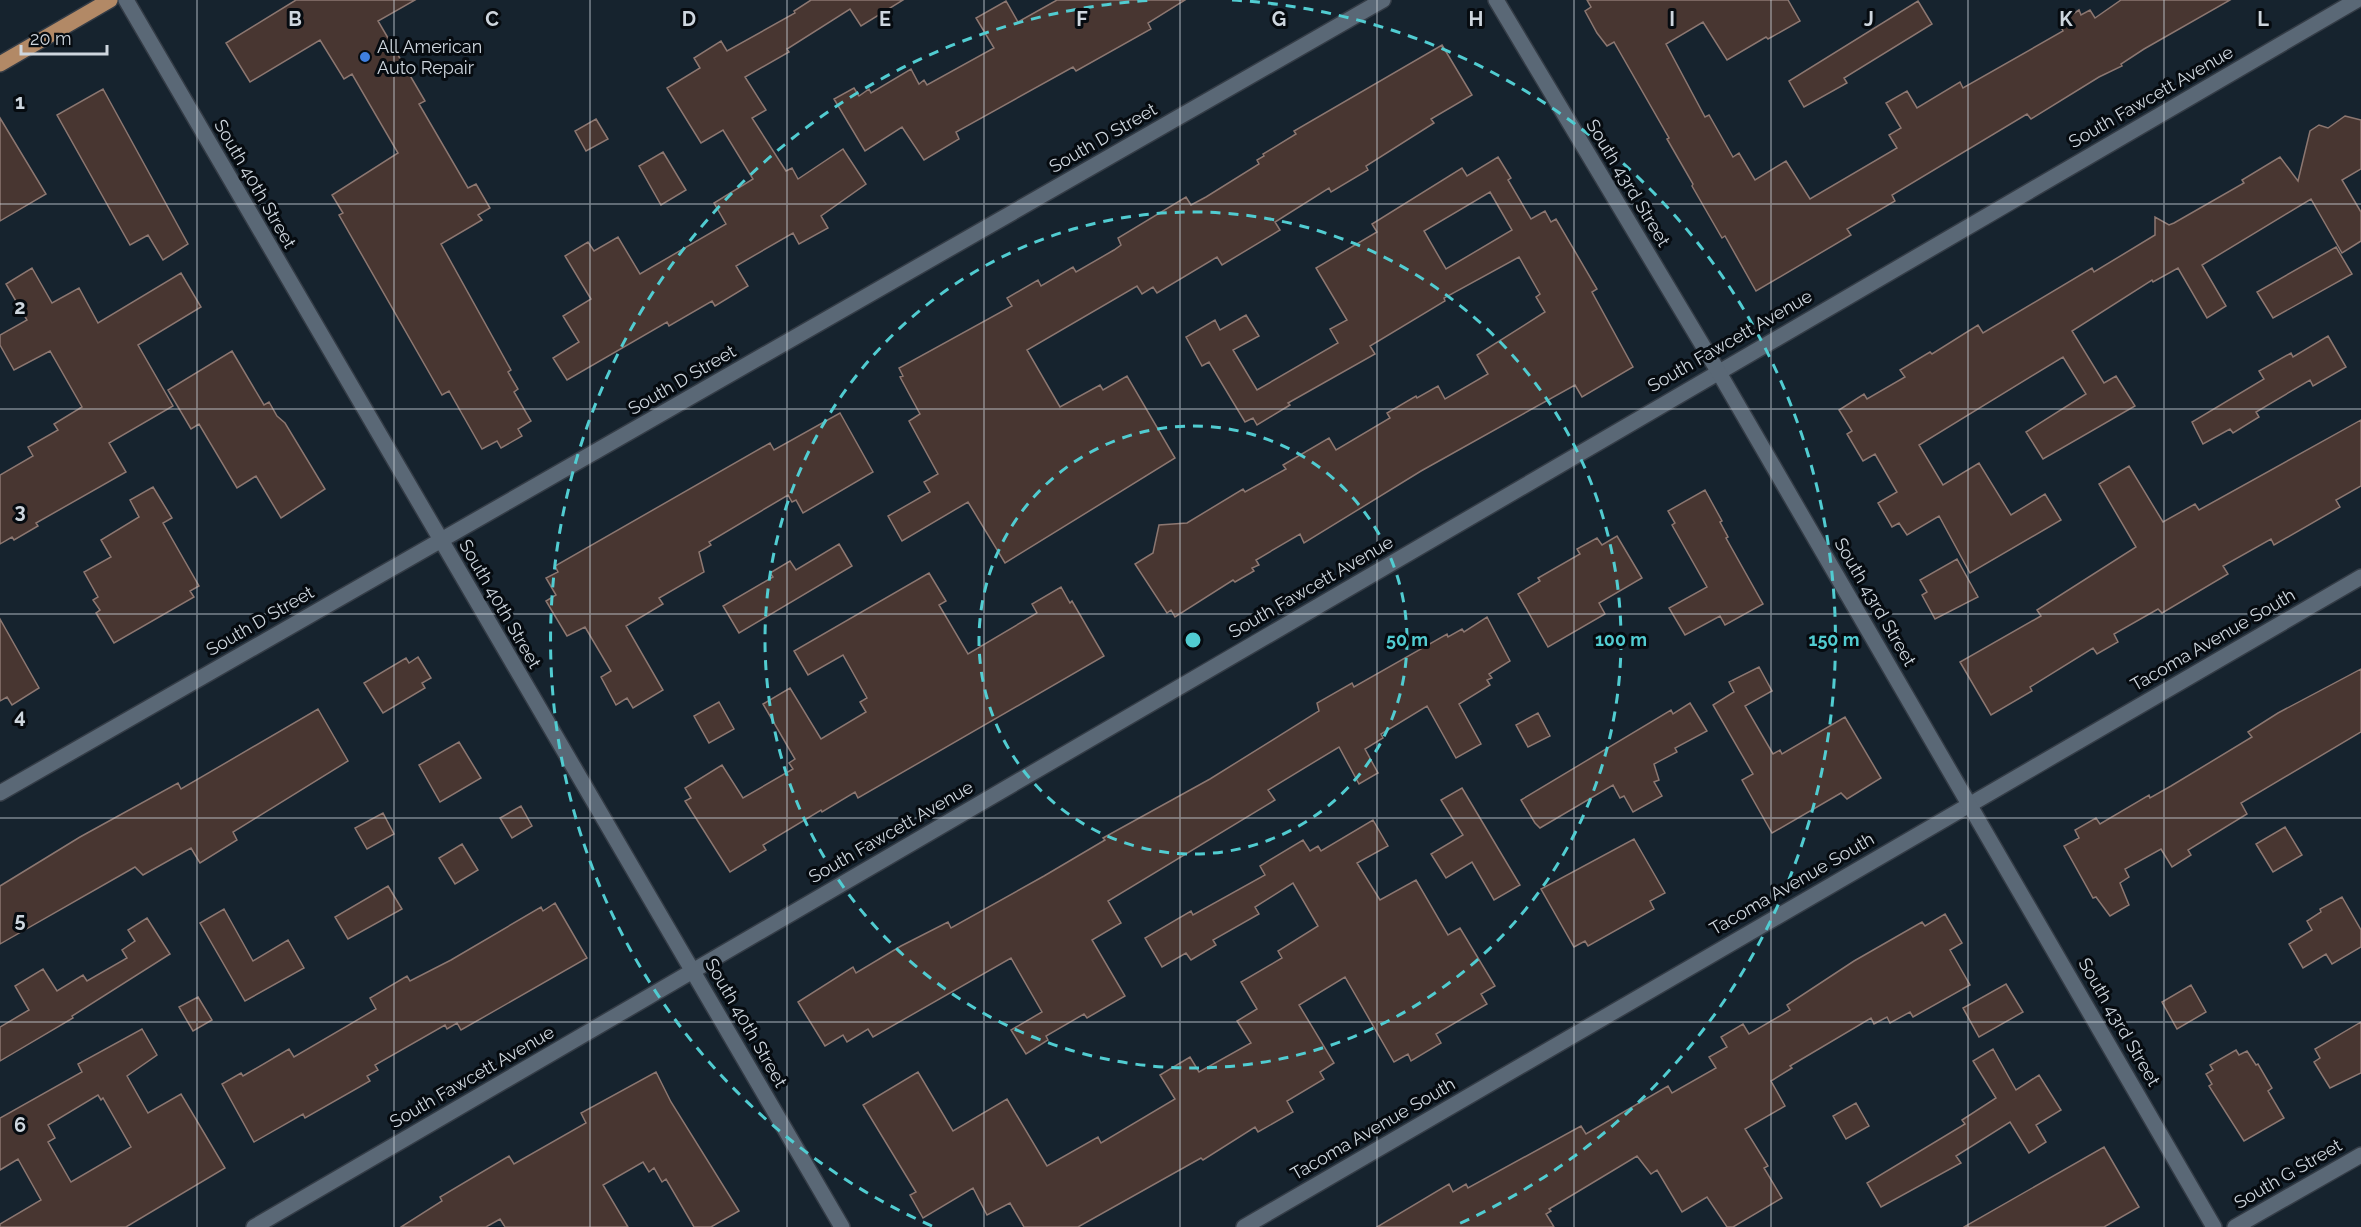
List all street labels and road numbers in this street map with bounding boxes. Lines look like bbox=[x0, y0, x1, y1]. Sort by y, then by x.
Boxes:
street label: South Fawcett Avenue bbox=[2065, 41, 2237, 152]
street label: South D Street bbox=[1045, 98, 1160, 177]
street label: South 43rd Street bbox=[1582, 115, 1675, 250]
street label: South 40th Street bbox=[210, 116, 301, 252]
street label: South Fawcett Avenue bbox=[1644, 285, 1816, 396]
street label: South D Street bbox=[624, 340, 739, 419]
street label: South Fawcett Avenue bbox=[1225, 531, 1397, 642]
street label: South 43rd Street bbox=[1830, 534, 1921, 670]
street label: South 40th Street bbox=[455, 536, 546, 672]
street label: South D Street bbox=[202, 581, 317, 660]
street label: Tacoma Avenue South bbox=[2127, 584, 2299, 695]
street label: South Fawcett Avenue bbox=[805, 776, 977, 887]
street label: Tacoma Avenue South bbox=[1706, 828, 1878, 939]
street label: South 43rd Street bbox=[2074, 954, 2165, 1090]
street label: South 40th Street bbox=[701, 955, 792, 1091]
street label: South Fawcett Avenue bbox=[386, 1021, 558, 1132]
street label: Tacoma Avenue South bbox=[1287, 1073, 1459, 1184]
street label: South G Street bbox=[2230, 1134, 2345, 1213]

